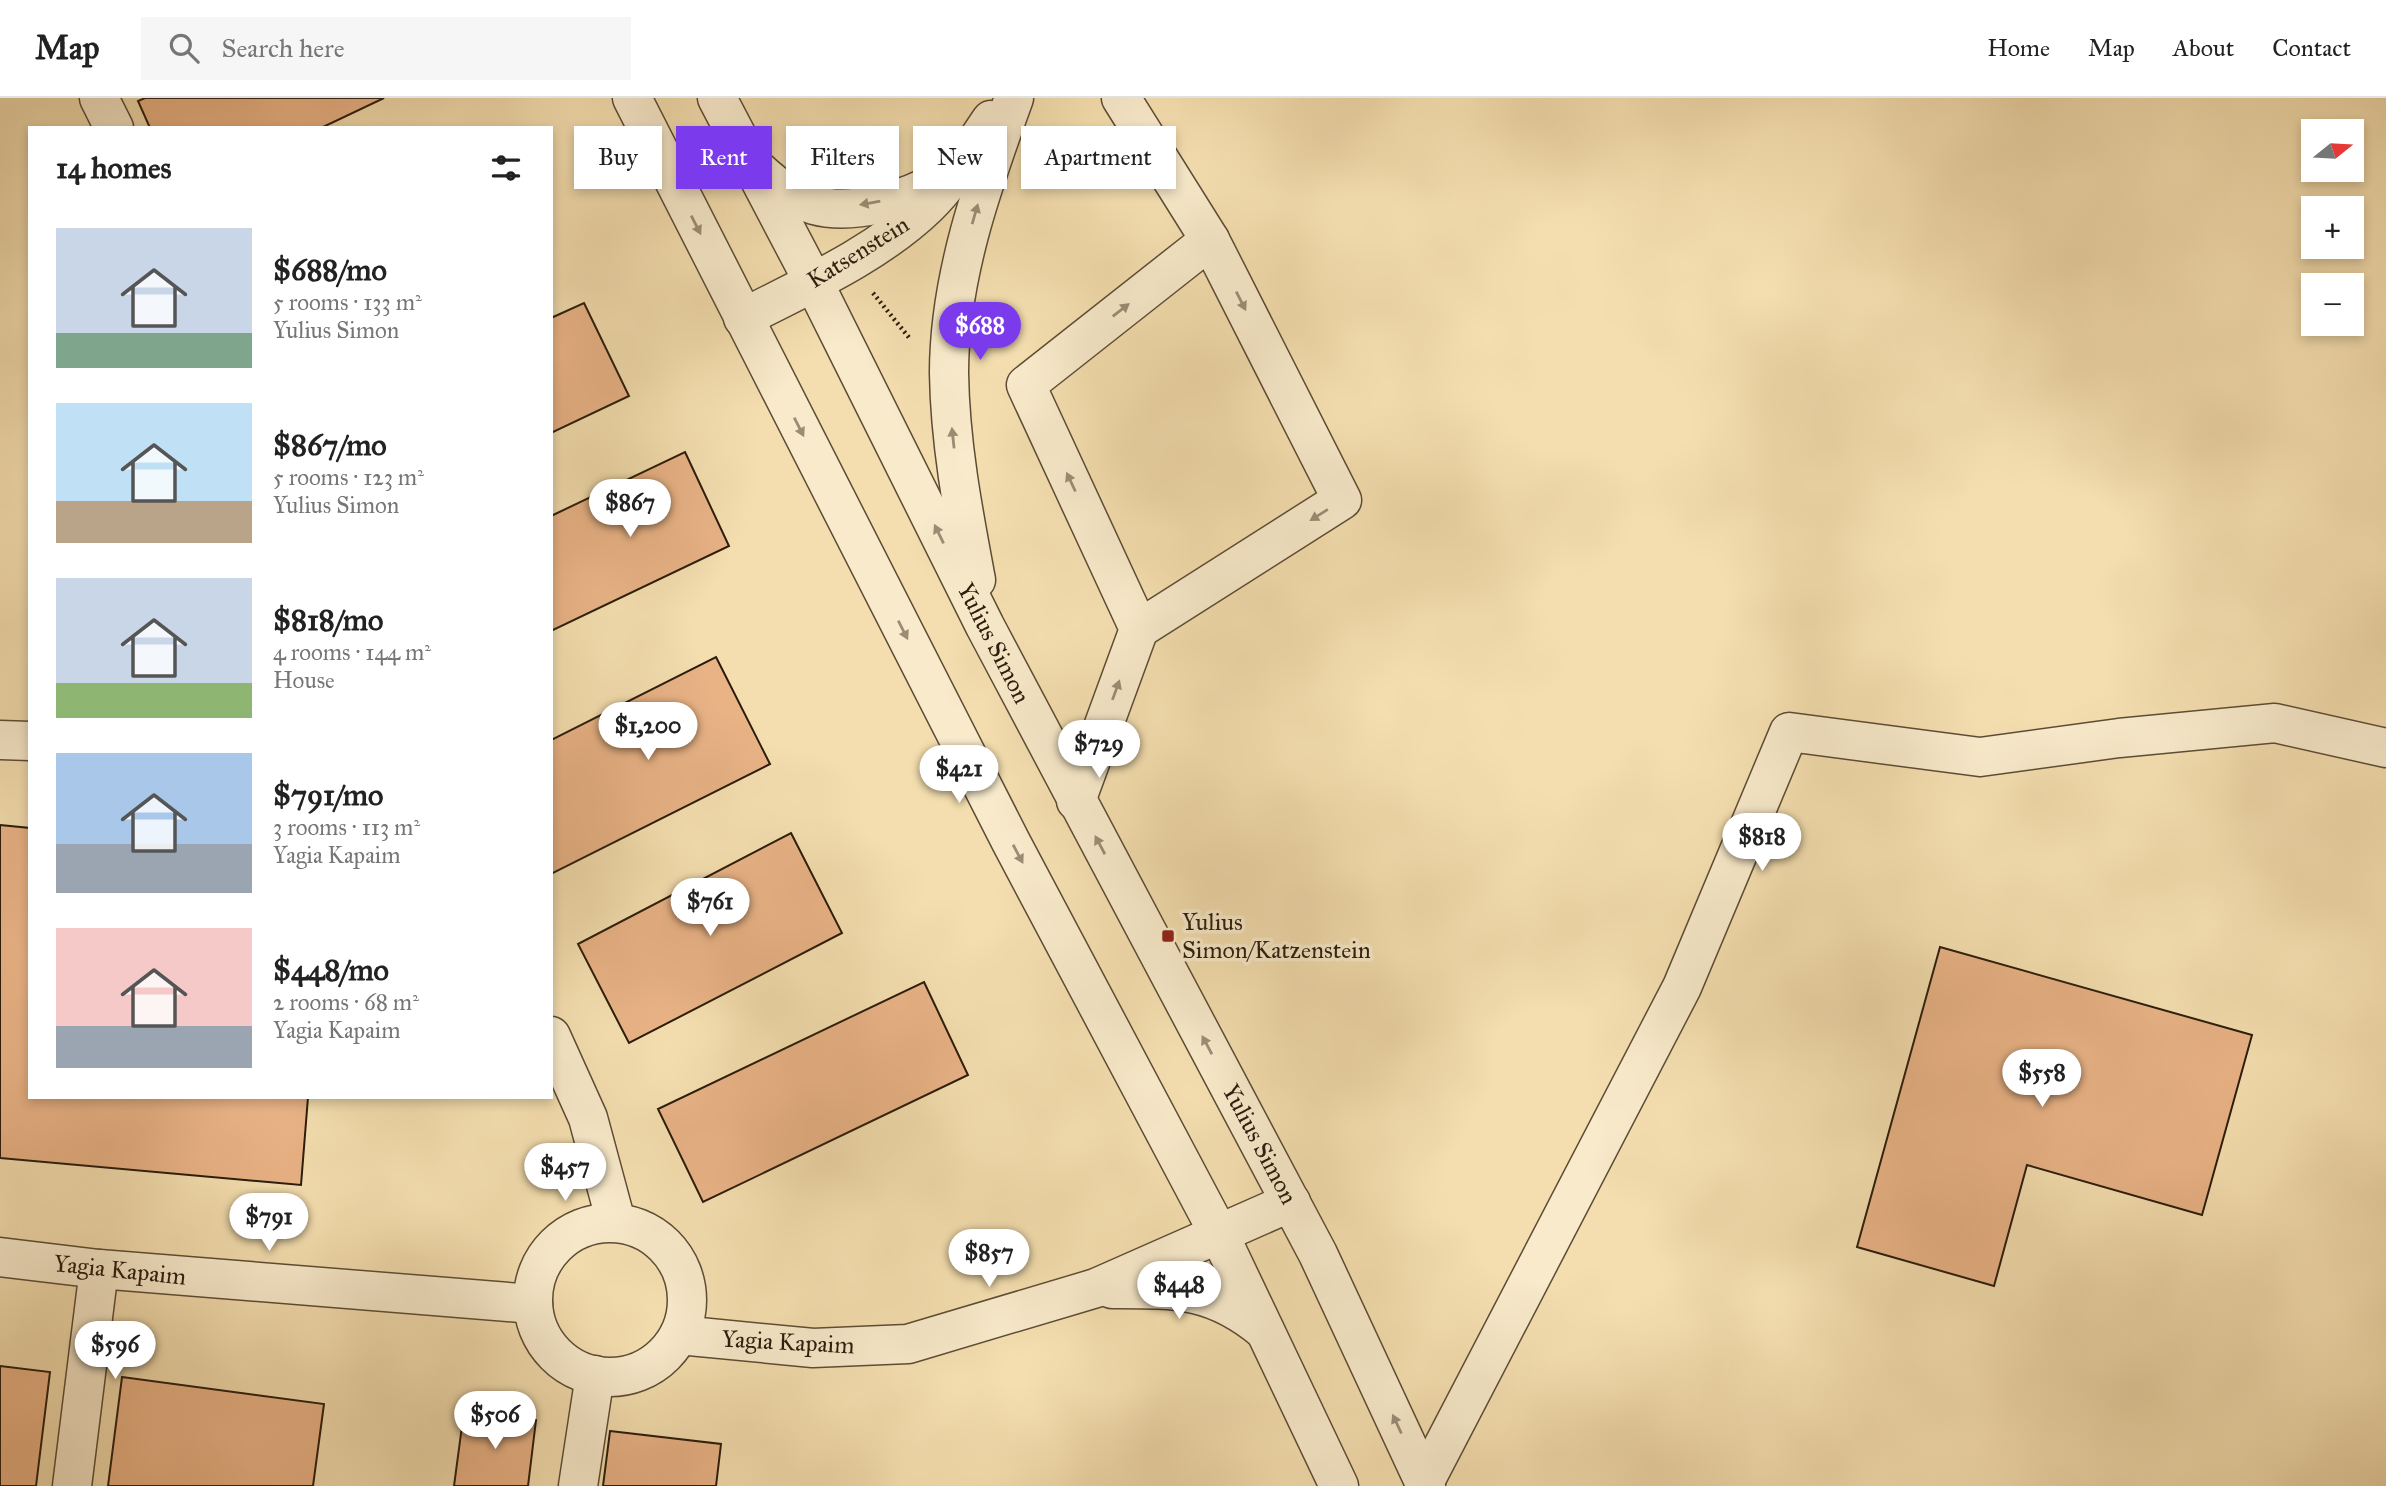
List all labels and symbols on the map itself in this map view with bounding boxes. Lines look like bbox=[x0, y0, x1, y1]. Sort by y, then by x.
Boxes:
north arrow bbox=[2301, 119, 2364, 182]
one-way arrow bbox=[859, 198, 881, 209]
one-way arrow bbox=[970, 202, 981, 224]
street label: Katsenstein bbox=[802, 209, 914, 295]
one-way arrow bbox=[690, 215, 701, 235]
one-way arrow bbox=[1235, 291, 1246, 311]
pin: $688 bbox=[939, 302, 1021, 362]
one-way arrow bbox=[1112, 303, 1129, 318]
one-way arrow bbox=[792, 418, 804, 438]
one-way arrow bbox=[947, 427, 958, 449]
one-way arrow bbox=[1065, 472, 1077, 492]
pin: $867 bbox=[589, 480, 671, 539]
one-way arrow bbox=[1309, 509, 1328, 522]
one-way arrow bbox=[933, 524, 945, 544]
street label: Yulius Simon bbox=[951, 578, 1037, 708]
one-way arrow bbox=[897, 620, 908, 640]
one-way arrow bbox=[1111, 680, 1122, 701]
pin: $1,200 bbox=[591, 702, 705, 762]
pin: $729 bbox=[1058, 720, 1140, 780]
pin: $421 bbox=[918, 746, 1000, 805]
pin: $818 bbox=[1721, 814, 1803, 873]
one-way arrow bbox=[1094, 835, 1106, 855]
one-way arrow bbox=[1012, 844, 1023, 864]
pin: $761 bbox=[669, 878, 751, 938]
place label: Yulius Simon/Katzenstein bbox=[1182, 907, 1371, 965]
marker: Yulius Simon/Katzenstein bbox=[1160, 928, 1176, 944]
one-way arrow bbox=[1202, 1035, 1214, 1055]
pin: $558 bbox=[2001, 1049, 2083, 1109]
street label: Yulius Simon bbox=[1216, 1079, 1304, 1209]
pin: $457 bbox=[524, 1144, 606, 1203]
pin: $791 bbox=[228, 1194, 310, 1253]
pin: $857 bbox=[948, 1230, 1030, 1289]
street label: Yagia Kapaim bbox=[52, 1248, 188, 1292]
pin: $448 bbox=[1138, 1262, 1220, 1321]
pin: $596 bbox=[74, 1322, 156, 1381]
street label: Yagia Kapaim bbox=[721, 1324, 855, 1360]
pin: $506 bbox=[454, 1392, 536, 1451]
one-way arrow bbox=[1391, 1414, 1403, 1434]

